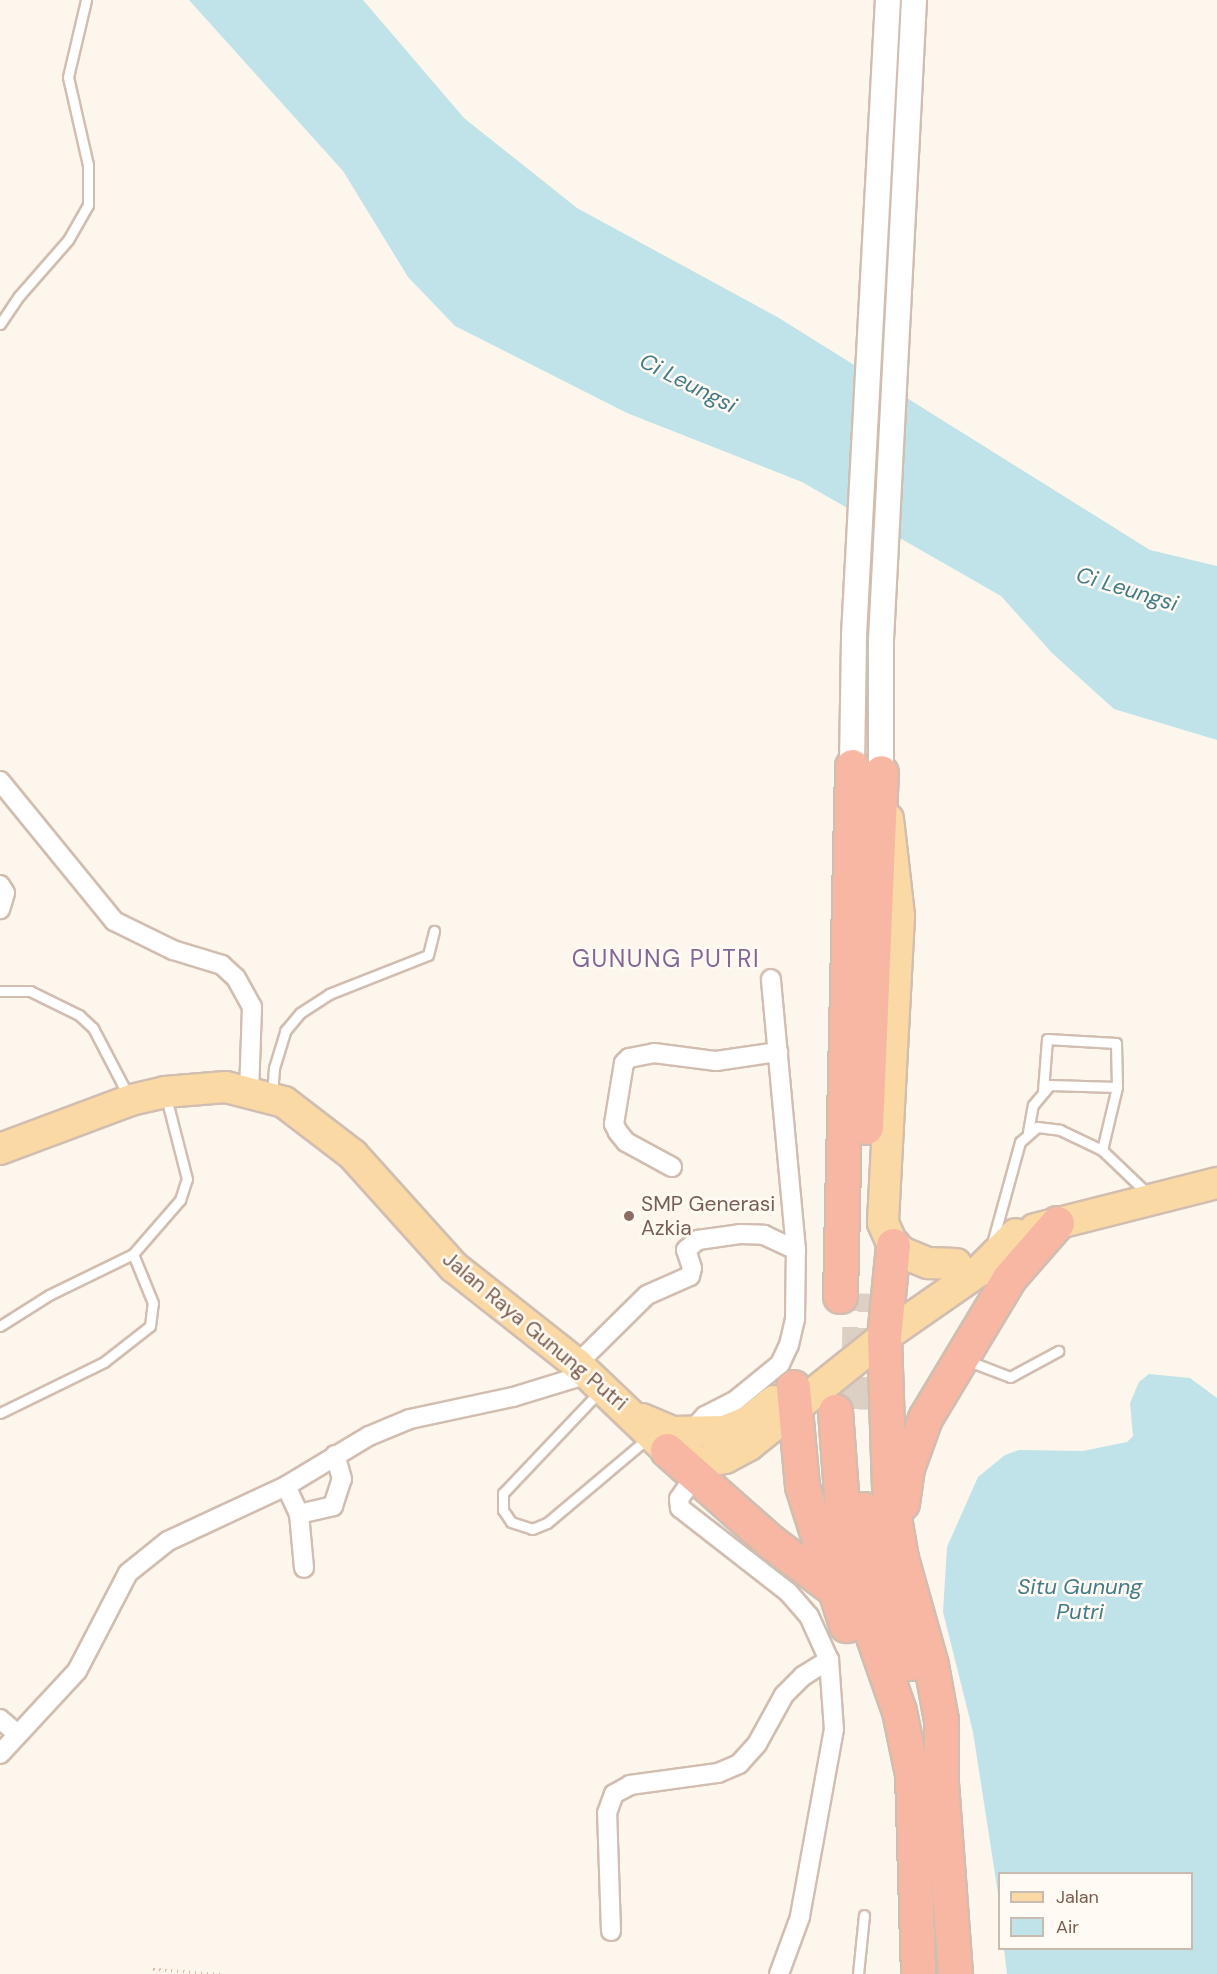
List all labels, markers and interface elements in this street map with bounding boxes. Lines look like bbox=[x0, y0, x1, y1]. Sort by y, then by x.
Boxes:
water label: Ci Leungsi bbox=[635, 347, 741, 419]
water label: Ci Leungsi bbox=[1073, 561, 1181, 617]
district label: GUNUNG PUTRI bbox=[572, 945, 760, 973]
place label: SMP Generasi Azkia bbox=[641, 1191, 775, 1241]
marker: SMP Generasi Azkia bbox=[622, 1209, 636, 1223]
street label: Jalan Raya Gunung Putri bbox=[437, 1246, 633, 1416]
water label: Situ Gunung Putri bbox=[1018, 1573, 1142, 1624]
legend bbox=[998, 1872, 1193, 1950]
text: Jalan bbox=[1056, 1885, 1099, 1909]
text: Air bbox=[1056, 1915, 1079, 1939]

